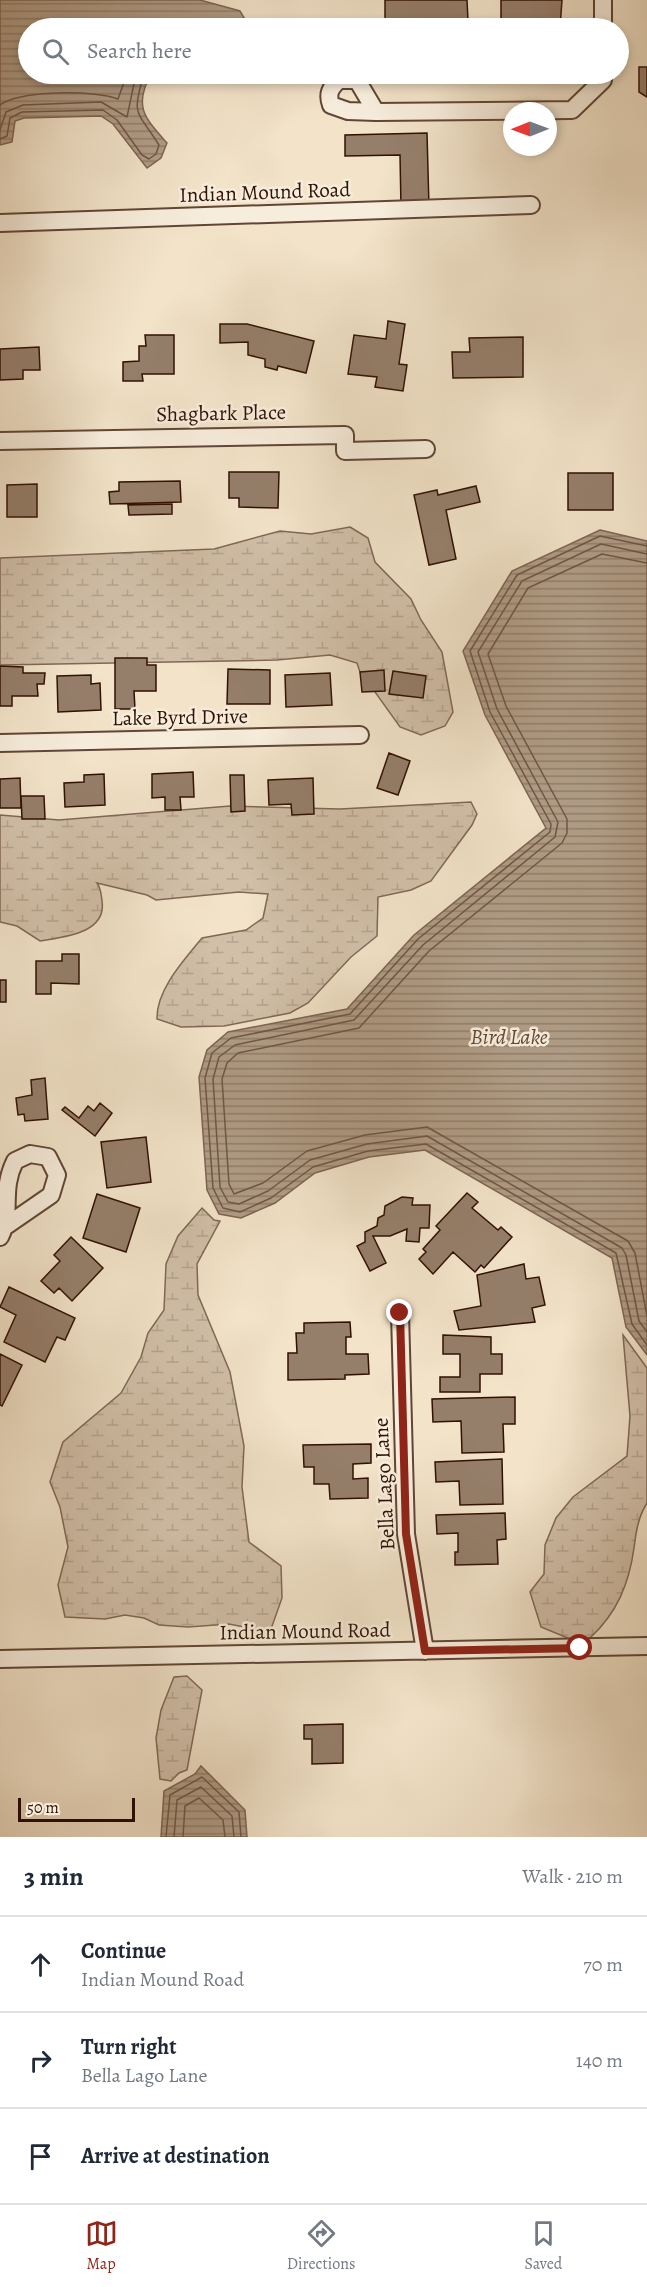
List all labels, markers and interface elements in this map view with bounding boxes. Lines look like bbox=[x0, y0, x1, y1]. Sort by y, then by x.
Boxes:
search box bbox=[18, 18, 629, 84]
icon: search bbox=[39, 35, 72, 68]
text: Search here bbox=[87, 36, 192, 66]
north arrow bbox=[503, 102, 557, 156]
street label: Indian Mound Road bbox=[179, 175, 352, 209]
street label: Shagbark Place bbox=[156, 398, 286, 428]
street label: Lake Byrd Drive bbox=[112, 702, 248, 732]
water label: Bird Lake bbox=[470, 1022, 548, 1052]
route end bbox=[386, 1299, 412, 1325]
street label: Bella Lago Lane bbox=[367, 1417, 401, 1551]
street label: Indian Mound Road bbox=[219, 1615, 392, 1646]
route start bbox=[566, 1634, 592, 1660]
scale bar bbox=[18, 1795, 135, 1822]
text: 50 m bbox=[27, 1797, 59, 1819]
text: 3 min bbox=[24, 1859, 84, 1894]
text: Walk · 210 m bbox=[522, 1863, 623, 1890]
text: Continue bbox=[81, 1936, 166, 1966]
icon: ahead bbox=[24, 1948, 57, 1981]
text: 70 m bbox=[583, 1951, 623, 1978]
text: Indian Mound Road bbox=[81, 1966, 244, 1993]
text: Turn right bbox=[81, 2032, 177, 2062]
icon: right bbox=[24, 2044, 57, 2077]
text: 140 m bbox=[576, 2047, 623, 2074]
text: Bella Lago Lane bbox=[81, 2062, 208, 2089]
icon: arrive bbox=[24, 2140, 57, 2173]
text: Arrive at destination bbox=[81, 2141, 270, 2171]
tab: Map bbox=[85, 2217, 118, 2275]
tab: Directions bbox=[287, 2217, 355, 2275]
tab: Saved bbox=[524, 2217, 562, 2275]

